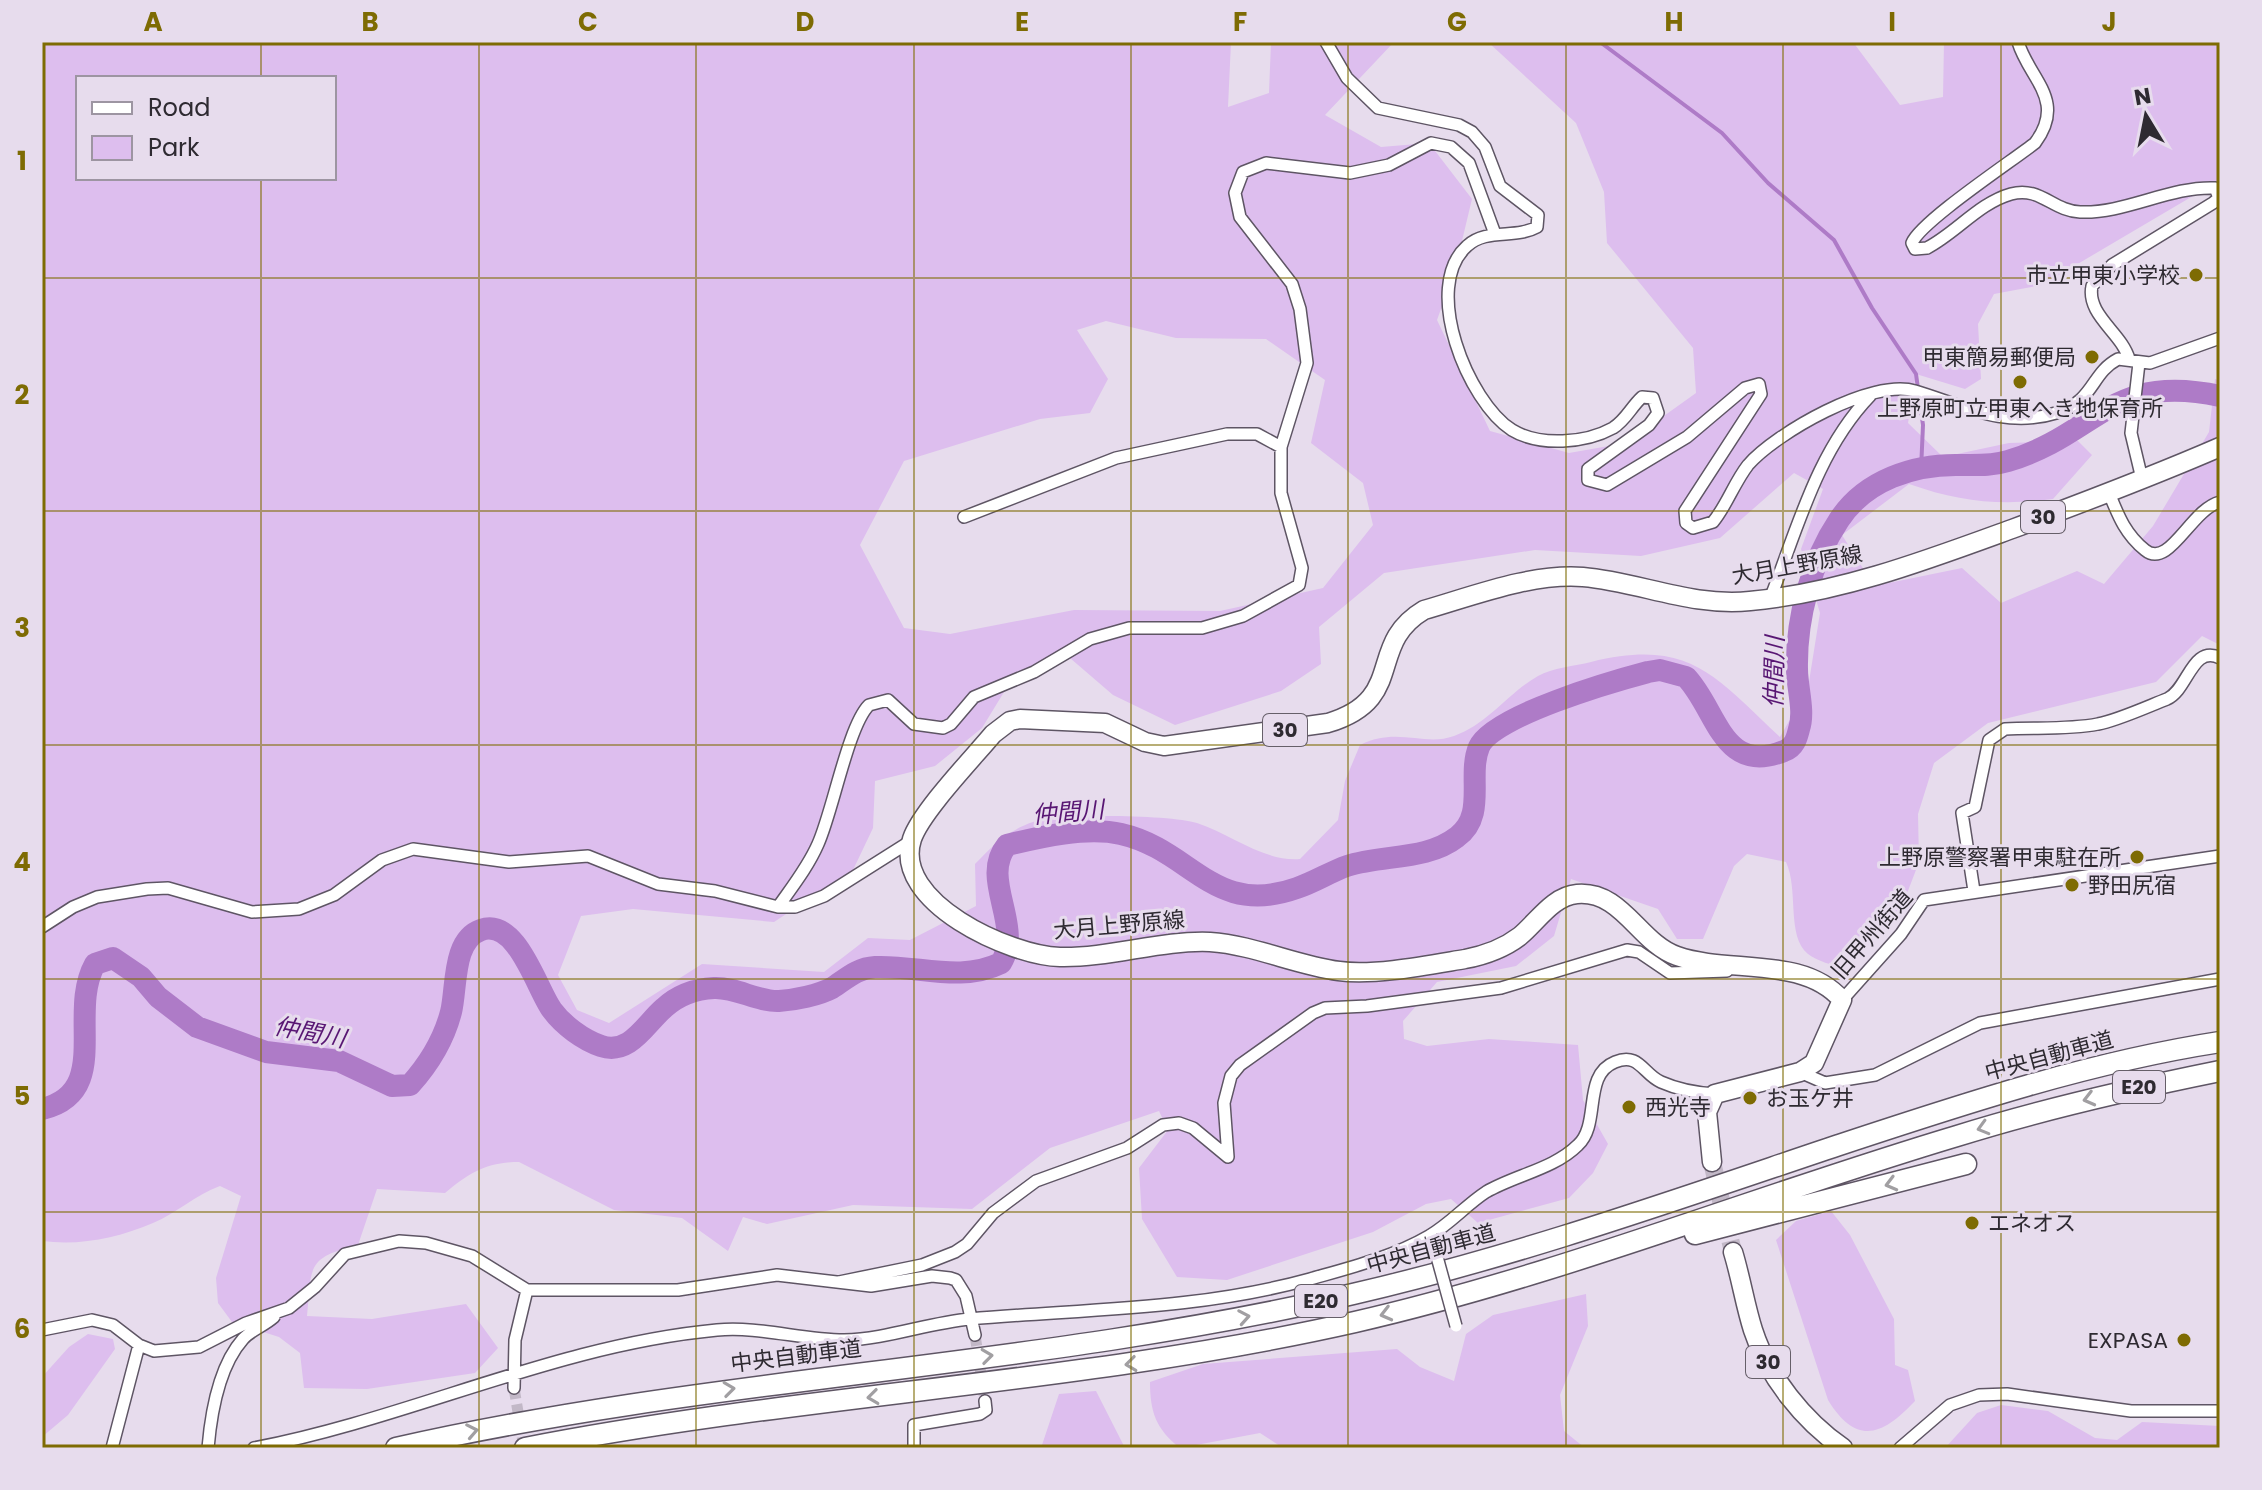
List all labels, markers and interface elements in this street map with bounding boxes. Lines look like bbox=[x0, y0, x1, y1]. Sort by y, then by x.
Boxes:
text: A bbox=[143, 4, 163, 40]
text: B bbox=[361, 4, 379, 40]
text: C bbox=[578, 4, 598, 40]
text: D bbox=[796, 4, 815, 40]
text: E bbox=[1015, 4, 1029, 40]
text: F bbox=[1233, 4, 1247, 40]
text: G bbox=[1447, 4, 1467, 40]
text: H bbox=[1664, 4, 1684, 40]
text: I bbox=[1888, 4, 1896, 40]
text: J bbox=[2101, 4, 2117, 40]
legend bbox=[76, 76, 336, 180]
north arrow bbox=[2106, 76, 2186, 156]
text: N bbox=[2132, 80, 2153, 113]
text: Road bbox=[148, 91, 210, 124]
text: Park bbox=[148, 131, 200, 164]
text: 1 bbox=[17, 143, 27, 179]
place label: 市立甲東小学校 bbox=[2026, 260, 2180, 291]
marker: 市立甲東小学校 bbox=[2187, 266, 2205, 284]
place label: 甲東簡易郵便局 bbox=[1922, 342, 2076, 373]
marker: 甲東簡易郵便局 bbox=[2083, 348, 2101, 366]
marker: 上野原町立甲東へき地保育所 bbox=[2011, 373, 2029, 391]
text: 2 bbox=[15, 377, 30, 413]
place label: 上野原町立甲東へき地保育所 bbox=[1877, 393, 2163, 424]
road number: 30 bbox=[2021, 501, 2065, 533]
street label: 大月上野原線 bbox=[1729, 538, 1865, 592]
text: 3 bbox=[14, 610, 30, 646]
water label: 仲間川 bbox=[1757, 633, 1791, 708]
road number: 30 bbox=[1263, 714, 1307, 746]
water label: 仲間川 bbox=[1031, 792, 1108, 832]
place label: 上野原警察署甲東駐在所 bbox=[1879, 842, 2121, 873]
text: 4 bbox=[13, 844, 31, 880]
marker: 上野原警察署甲東駐在所 bbox=[2128, 848, 2146, 866]
place label: 野田尻宿 bbox=[2088, 870, 2176, 901]
marker: 野田尻宿 bbox=[2063, 876, 2081, 894]
street label: 旧甲州街道 bbox=[1824, 882, 1920, 986]
street label: 大月上野原線 bbox=[1052, 904, 1186, 946]
water label: 仲間川 bbox=[272, 1009, 351, 1056]
street label: 中央自動車道 bbox=[1981, 1024, 2117, 1088]
road number: E20 bbox=[2113, 1071, 2165, 1103]
text: 5 bbox=[14, 1078, 30, 1114]
place label: お玉ケ井 bbox=[1766, 1083, 1854, 1114]
marker: お玉ケ井 bbox=[1741, 1089, 1759, 1107]
one-way arrow bbox=[2083, 1090, 2097, 1107]
place label: 西光寺 bbox=[1645, 1092, 1711, 1123]
marker: 西光寺 bbox=[1620, 1098, 1638, 1116]
one-way arrow bbox=[1977, 1119, 1991, 1135]
one-way arrow bbox=[1884, 1175, 1898, 1191]
place label: エネオス bbox=[1988, 1208, 2076, 1239]
marker: エネオス bbox=[1963, 1214, 1981, 1232]
street label: 中央自動車道 bbox=[1363, 1217, 1499, 1281]
road number: E20 bbox=[1295, 1285, 1347, 1317]
one-way arrow bbox=[1380, 1305, 1394, 1322]
one-way arrow bbox=[1237, 1310, 1250, 1327]
text: 6 bbox=[14, 1311, 30, 1347]
place label: EXPASA bbox=[2088, 1325, 2168, 1356]
marker: EXPASA bbox=[2175, 1331, 2193, 1349]
street label: 中央自動車道 bbox=[729, 1333, 863, 1379]
road number: 30 bbox=[1746, 1346, 1790, 1378]
one-way arrow bbox=[980, 1348, 993, 1365]
one-way arrow bbox=[1124, 1355, 1138, 1372]
one-way arrow bbox=[722, 1381, 736, 1398]
one-way arrow bbox=[866, 1389, 879, 1406]
one-way arrow bbox=[465, 1424, 479, 1441]

